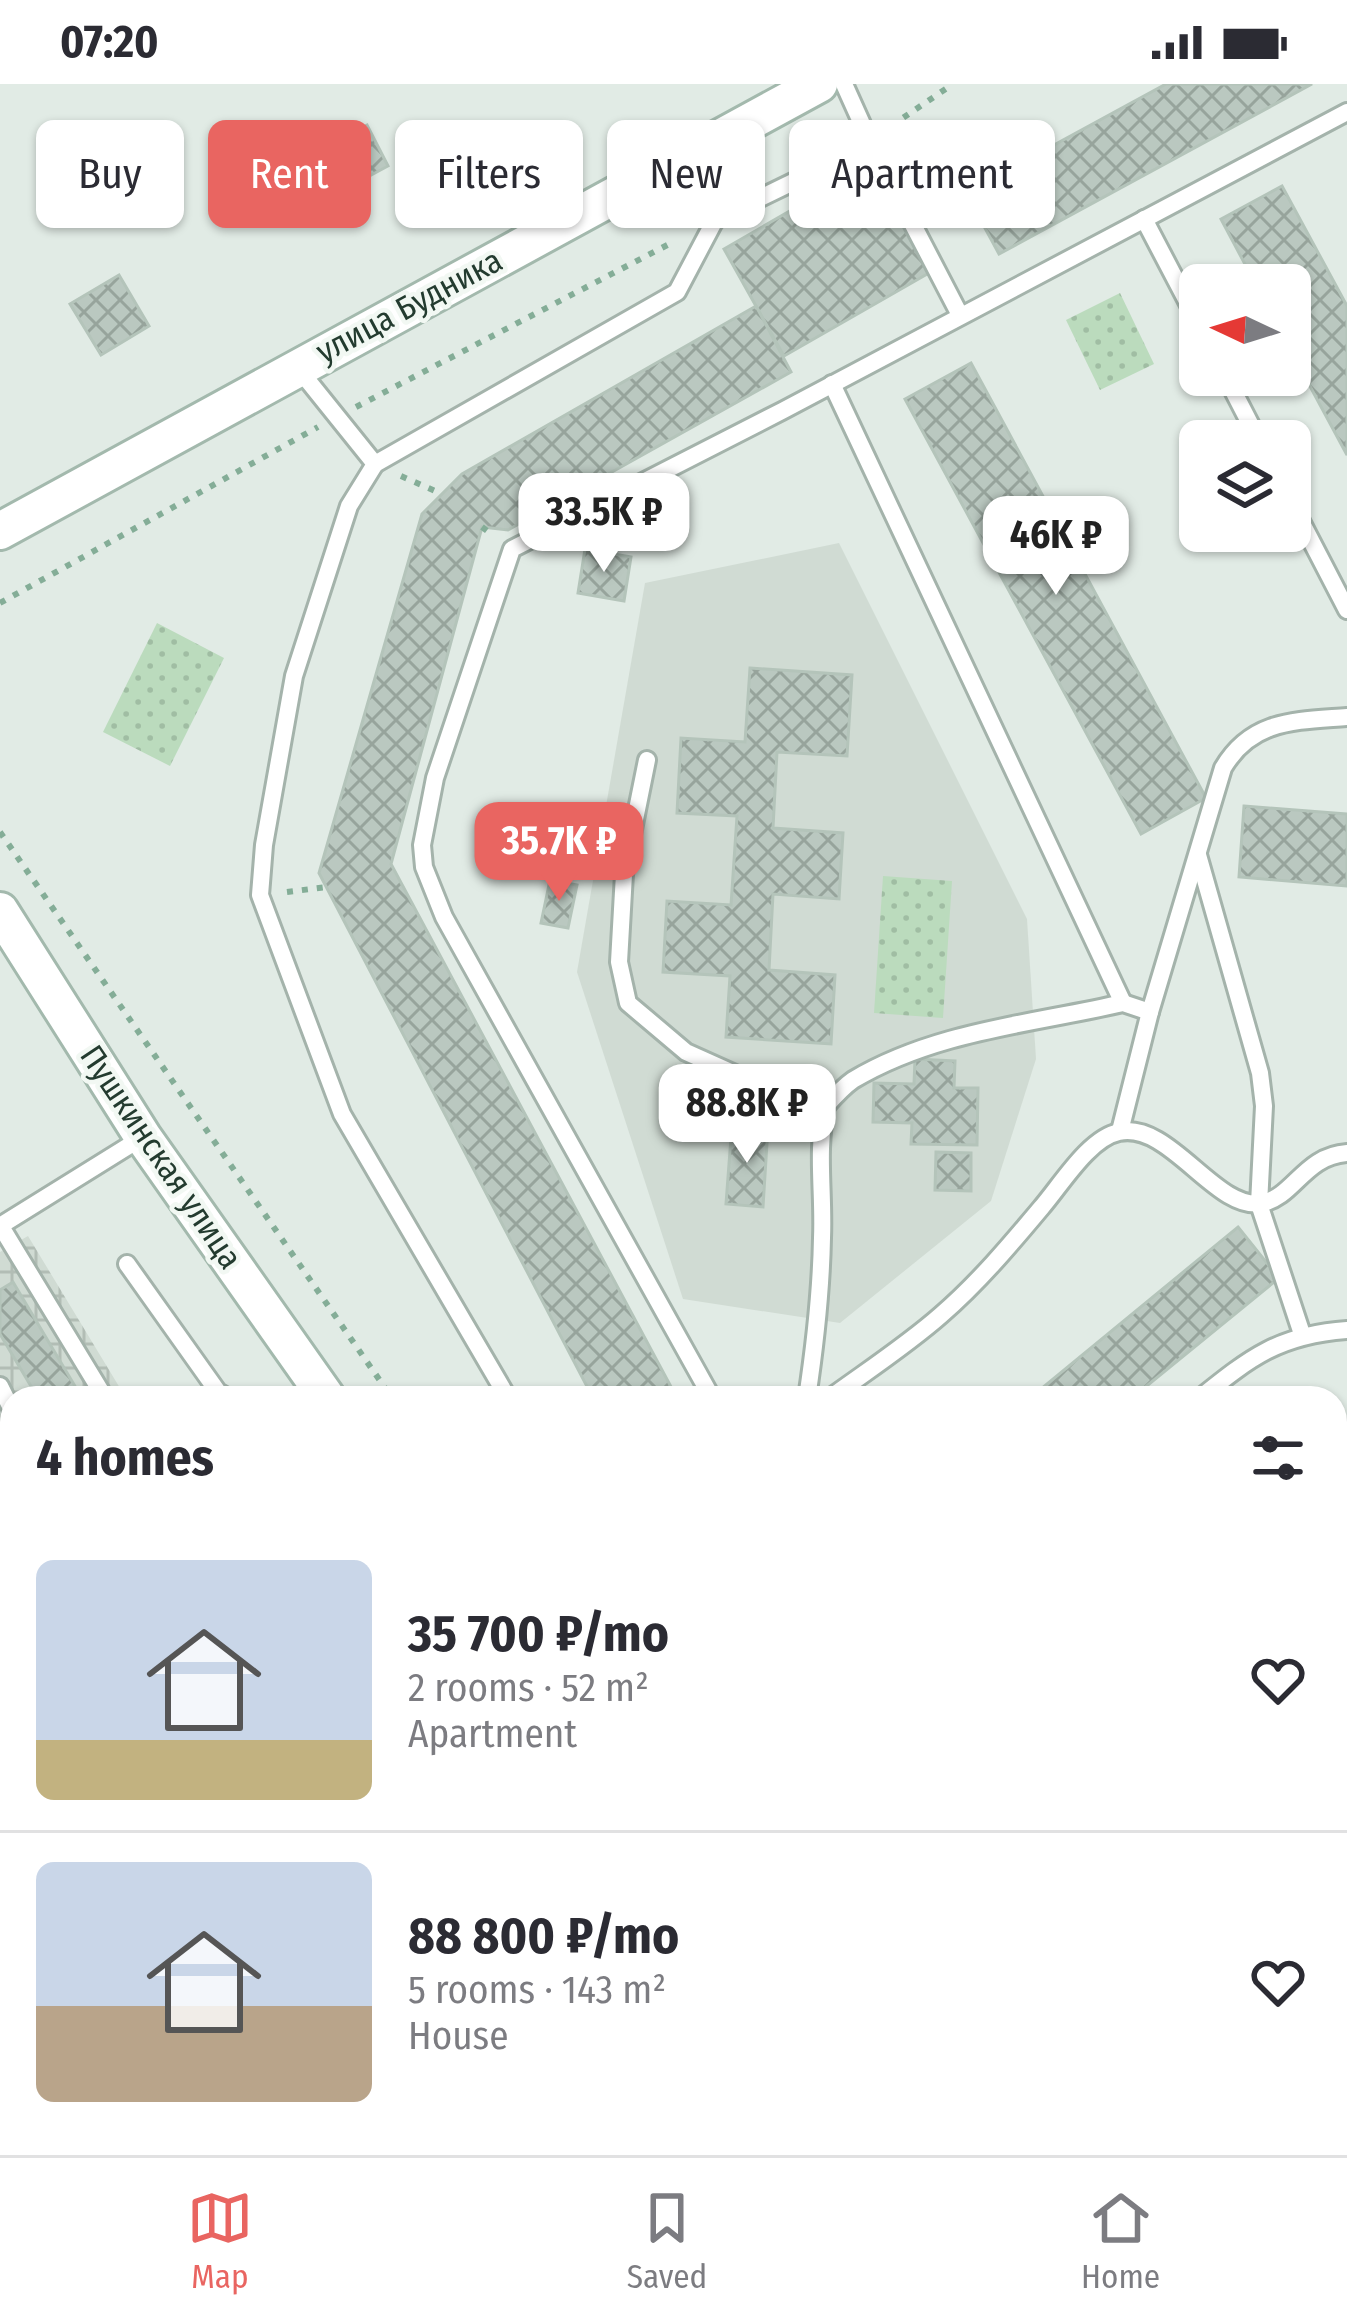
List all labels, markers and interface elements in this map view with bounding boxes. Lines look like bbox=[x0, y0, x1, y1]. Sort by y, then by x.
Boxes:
text: 07:20 bbox=[60, 15, 159, 69]
chip: Buy bbox=[36, 120, 184, 228]
chip: Rent bbox=[208, 120, 371, 228]
chip: Filters bbox=[395, 120, 583, 228]
chip: New bbox=[607, 120, 765, 228]
chip: Apartment bbox=[789, 120, 1055, 228]
street label: улица Будника bbox=[309, 240, 509, 372]
north arrow bbox=[1179, 264, 1311, 396]
map controls bbox=[1179, 264, 1311, 552]
button: layers bbox=[1179, 420, 1311, 552]
pin: 33.5K ₽ bbox=[493, 473, 715, 575]
text: 33.5K ₽ bbox=[545, 489, 663, 535]
pin: 46K ₽ bbox=[972, 496, 1140, 598]
text: 46K ₽ bbox=[1010, 512, 1102, 558]
pin: 35.7K ₽ bbox=[448, 802, 670, 904]
text: 35.7K ₽ bbox=[501, 818, 617, 864]
street label: Пушкинская улица bbox=[71, 1038, 251, 1276]
pin: 88.8K ₽ bbox=[636, 1064, 858, 1166]
text: 88.8K ₽ bbox=[686, 1080, 808, 1126]
icon: filters bbox=[1245, 1425, 1311, 1491]
text: 4 homes bbox=[36, 1427, 214, 1489]
text: 35 700 ₽/mo bbox=[408, 1603, 669, 1665]
icon: home bbox=[132, 1608, 276, 1752]
icon: heart bbox=[1245, 1647, 1311, 1713]
text: 2 rooms · 52 m² bbox=[408, 1665, 649, 1711]
text: Apartment bbox=[408, 1711, 577, 1757]
text: 88 800 ₽/mo bbox=[408, 1905, 679, 1967]
icon: home bbox=[132, 1910, 276, 2054]
icon: heart bbox=[1245, 1949, 1311, 2015]
text: 5 rooms · 143 m² bbox=[408, 1967, 666, 2013]
text: House bbox=[408, 2013, 508, 2059]
tab: Map bbox=[187, 2185, 253, 2297]
tab: Saved bbox=[627, 2185, 707, 2297]
tab: Home bbox=[1081, 2185, 1160, 2297]

